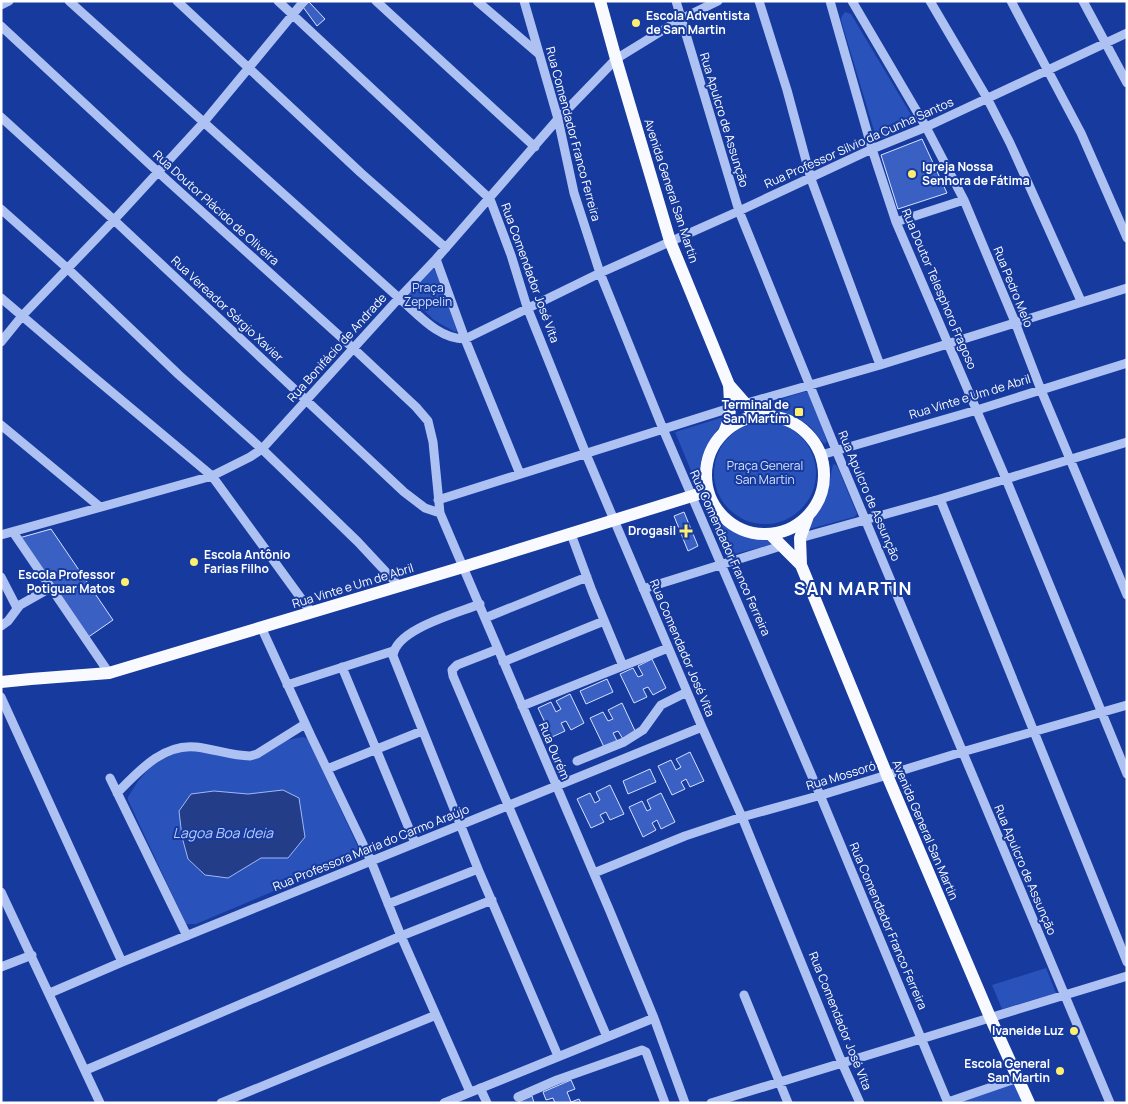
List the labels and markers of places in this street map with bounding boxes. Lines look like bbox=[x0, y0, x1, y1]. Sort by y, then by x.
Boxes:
place label: Escola Adventista de San Martin bbox=[646, 7, 750, 38]
marker: Escola Adventista de San Martin bbox=[630, 17, 642, 29]
place label: Igreja Nossa Senhora de Fátima bbox=[922, 158, 1030, 189]
marker: Igreja Nossa Senhora de Fátima bbox=[906, 168, 918, 180]
place label: Terminal de San Martím bbox=[722, 396, 789, 427]
marker: Terminal de San Martím bbox=[793, 406, 805, 418]
place label: Drogasil bbox=[628, 522, 676, 539]
marker: Drogasil bbox=[680, 525, 692, 537]
place label: Escola Antônio Farias Filho bbox=[204, 546, 290, 577]
marker: Escola Antônio Farias Filho bbox=[188, 556, 200, 568]
place label: Escola Professor Potiguar Matos bbox=[18, 566, 115, 597]
marker: Escola Professor Potiguar Matos bbox=[119, 576, 131, 588]
place label: Ivaneide Luz bbox=[992, 1022, 1064, 1039]
marker: Ivaneide Luz bbox=[1068, 1025, 1080, 1037]
place label: Escola General San Martin bbox=[964, 1055, 1050, 1086]
marker: Escola General San Martin bbox=[1054, 1065, 1066, 1077]

